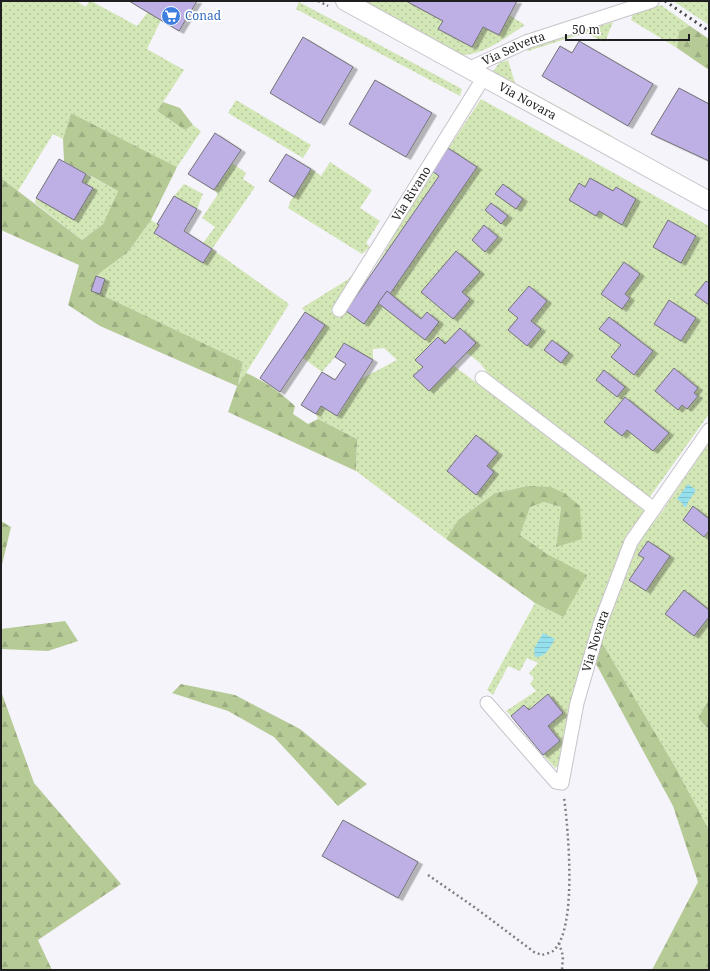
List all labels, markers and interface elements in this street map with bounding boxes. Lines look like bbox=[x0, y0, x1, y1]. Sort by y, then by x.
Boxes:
supermarket icon: Conad bbox=[160, 5, 182, 27]
place label: Conad bbox=[185, 7, 222, 24]
scale bar bbox=[566, 16, 689, 42]
text: 50 m bbox=[572, 21, 600, 38]
street label: Via Selvetta bbox=[479, 27, 547, 69]
street label: Via Novara bbox=[495, 78, 560, 124]
street label: Via Rivano bbox=[387, 163, 435, 224]
street label: Via Novara bbox=[578, 607, 613, 674]

